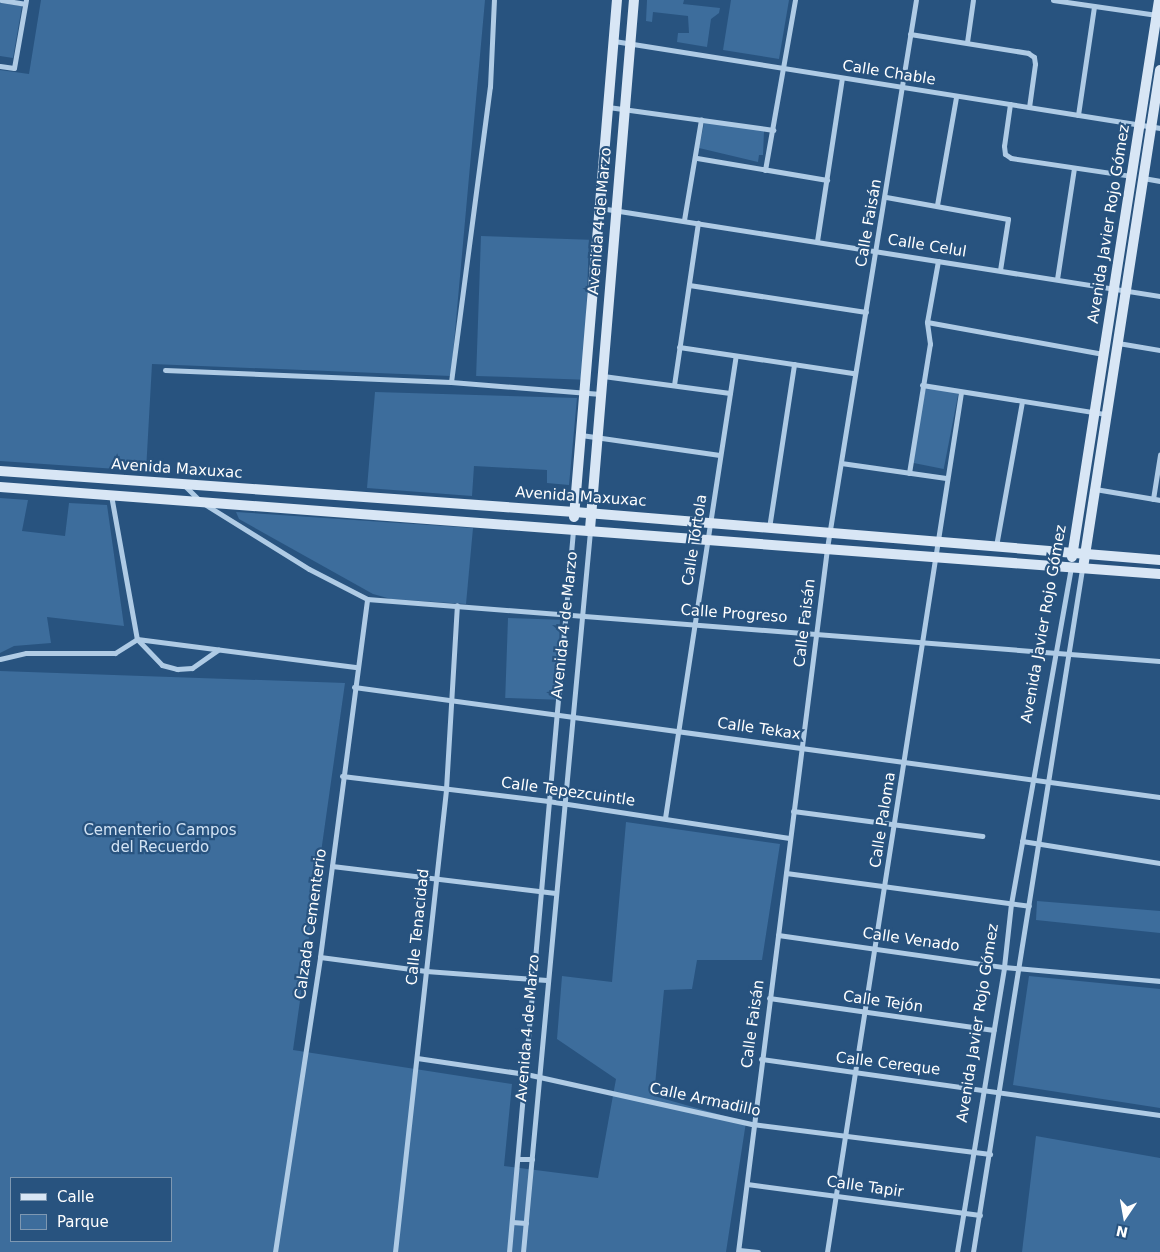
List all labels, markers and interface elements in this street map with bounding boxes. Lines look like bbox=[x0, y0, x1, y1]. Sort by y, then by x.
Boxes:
street label: Calle Chable bbox=[841, 57, 937, 89]
street label: Avenida Javier Rojo Gómez bbox=[1084, 123, 1134, 325]
street label: Avenida 4 de Marzo bbox=[585, 147, 615, 295]
street label: Calle Faisán bbox=[852, 178, 886, 268]
street label: Calle Celul bbox=[886, 231, 968, 261]
street label: Avenida Maxuxac bbox=[111, 455, 243, 483]
street label: Avenida Maxuxac bbox=[515, 483, 647, 511]
street label: Calle Tórtola bbox=[679, 493, 711, 587]
street label: Avenida Javier Rojo Gómez bbox=[1018, 523, 1070, 725]
street label: Avenida 4 de Marzo bbox=[548, 551, 582, 699]
street label: Calle Faisán bbox=[791, 578, 819, 668]
street label: Calle Progreso bbox=[680, 601, 788, 627]
street label: Calle Tekax bbox=[716, 714, 802, 744]
street label: Calle Paloma bbox=[867, 771, 899, 869]
street label: Calle Tepezcuintle bbox=[500, 774, 636, 810]
park label: Cementerio Campos del Recuerdo bbox=[83, 821, 237, 856]
street label: Calzada Cementerio bbox=[292, 847, 330, 1001]
street label: Calle Tenacidad bbox=[403, 868, 433, 986]
street label: Avenida Javier Rojo Gómez bbox=[953, 922, 1003, 1124]
street label: Calle Venado bbox=[861, 924, 961, 956]
street label: Avenida 4 de Marzo bbox=[513, 954, 543, 1102]
street label: Calle Faisán bbox=[738, 979, 768, 1069]
street label: Calle Tejón bbox=[842, 987, 924, 1017]
street label: Calle Cereque bbox=[835, 1049, 941, 1079]
street label: Calle Armadillo bbox=[648, 1079, 762, 1121]
street label: Calle Tapir bbox=[825, 1173, 905, 1201]
legend bbox=[10, 1177, 172, 1242]
text: Calle bbox=[57, 1188, 94, 1206]
north arrow bbox=[1100, 1192, 1150, 1242]
text: Parque bbox=[57, 1213, 109, 1231]
text: N bbox=[1114, 1223, 1129, 1241]

